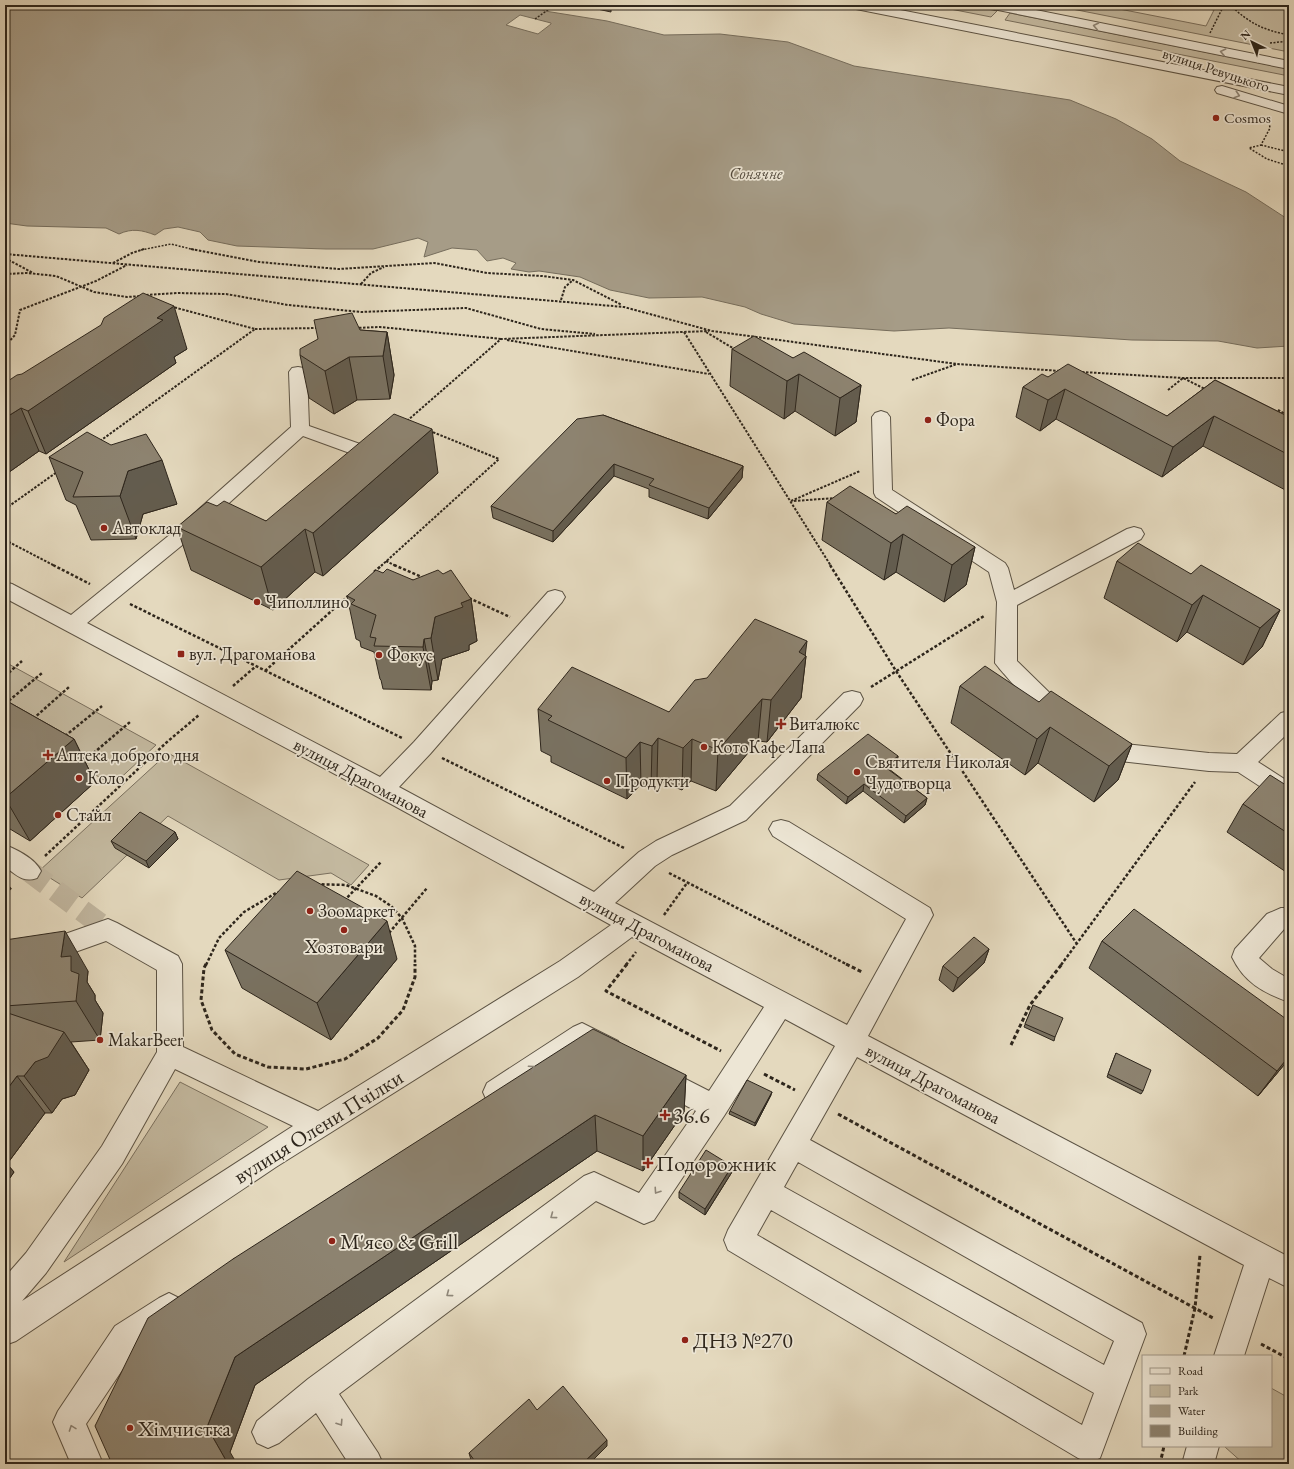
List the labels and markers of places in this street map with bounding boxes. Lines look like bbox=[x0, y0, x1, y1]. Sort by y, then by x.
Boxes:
place label: Cosmos bbox=[1224, 108, 1271, 127]
marker: Cosmos bbox=[1211, 113, 1221, 123]
place label: Фора bbox=[936, 408, 976, 431]
marker: Фора bbox=[923, 415, 933, 425]
place label: Автоклад bbox=[111, 516, 181, 539]
marker: Автоклад bbox=[99, 523, 109, 533]
place label: Чиполлино bbox=[265, 590, 349, 613]
marker: Чиполлино bbox=[252, 597, 262, 607]
place label: вул. Драгоманова bbox=[189, 642, 317, 665]
place label: Фокус bbox=[387, 643, 433, 666]
marker: вул. Драгоманова bbox=[176, 649, 186, 659]
marker: Фокус bbox=[374, 650, 384, 660]
place label: Виталюкс bbox=[789, 712, 860, 735]
marker: Виталюкс bbox=[776, 719, 786, 729]
place label: КотоКафе Лапа bbox=[712, 735, 826, 758]
marker: КотоКафе Лапа bbox=[699, 742, 709, 752]
place label: Аптека доброго дня bbox=[55, 743, 199, 766]
marker: Аптека доброго дня bbox=[43, 750, 53, 760]
place label: Святителя Николая Чудотворца bbox=[865, 750, 1010, 794]
place label: Коло bbox=[87, 766, 125, 789]
marker: Святителя Николая Чудотворца bbox=[852, 767, 862, 777]
place label: Продукти bbox=[615, 769, 690, 792]
marker: Коло bbox=[74, 773, 84, 783]
marker: Продукти bbox=[602, 776, 612, 786]
place label: Стайл bbox=[66, 803, 112, 826]
marker: Стайл bbox=[53, 810, 63, 820]
place label: Зоомаркет bbox=[318, 899, 396, 922]
marker: Зоомаркет bbox=[305, 906, 315, 916]
marker: Хозтовари bbox=[339, 925, 349, 935]
place label: Хозтовари bbox=[304, 935, 384, 958]
place label: MakarBeer bbox=[108, 1028, 183, 1051]
marker: MakarBeer bbox=[95, 1035, 105, 1045]
place label: 36.6 bbox=[673, 1101, 710, 1130]
marker: 36.6 bbox=[660, 1110, 670, 1120]
place label: Подорожник bbox=[656, 1149, 777, 1178]
marker: Подорожник bbox=[643, 1158, 653, 1168]
place label: М'ясо & Grill bbox=[340, 1227, 458, 1256]
marker: М'ясо & Grill bbox=[327, 1236, 337, 1246]
place label: ДНЗ №270 bbox=[693, 1326, 793, 1355]
marker: ДНЗ №270 bbox=[680, 1335, 690, 1345]
place label: Хімчистка bbox=[137, 1414, 231, 1443]
marker: Хімчистка bbox=[125, 1423, 135, 1433]

